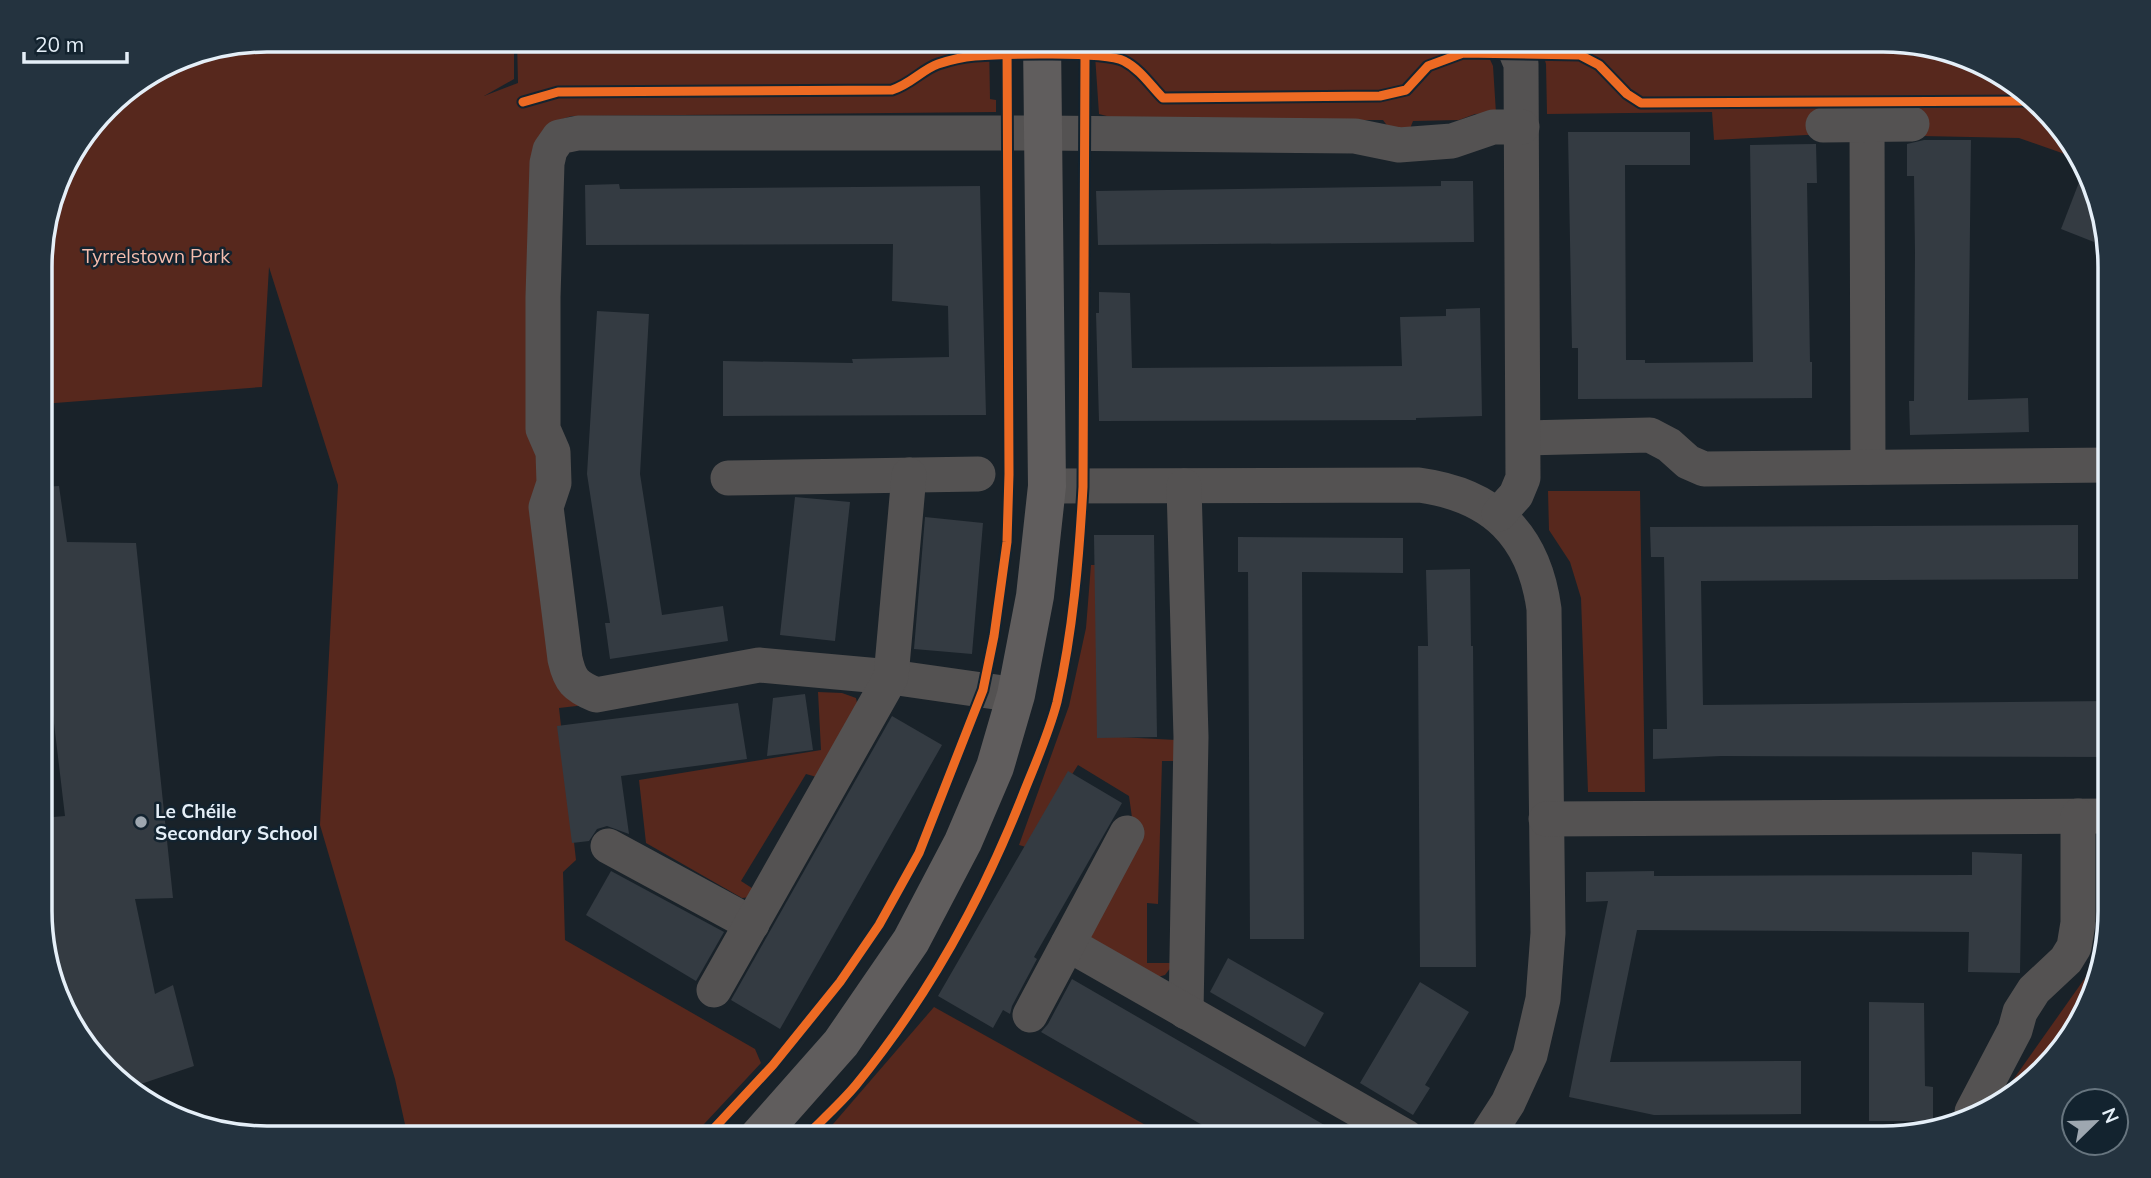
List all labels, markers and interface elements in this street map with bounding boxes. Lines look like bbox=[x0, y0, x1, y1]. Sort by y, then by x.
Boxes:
scale bar bbox=[24, 21, 128, 65]
text: 20 m bbox=[35, 31, 84, 57]
park label: Tyrrelstown Park bbox=[82, 244, 230, 268]
place label: Le Chéile Secondary School bbox=[155, 799, 318, 845]
marker: Le Chéile Secondary School bbox=[133, 814, 149, 830]
north arrow bbox=[2060, 1087, 2130, 1157]
text: N bbox=[2097, 1104, 2124, 1127]

